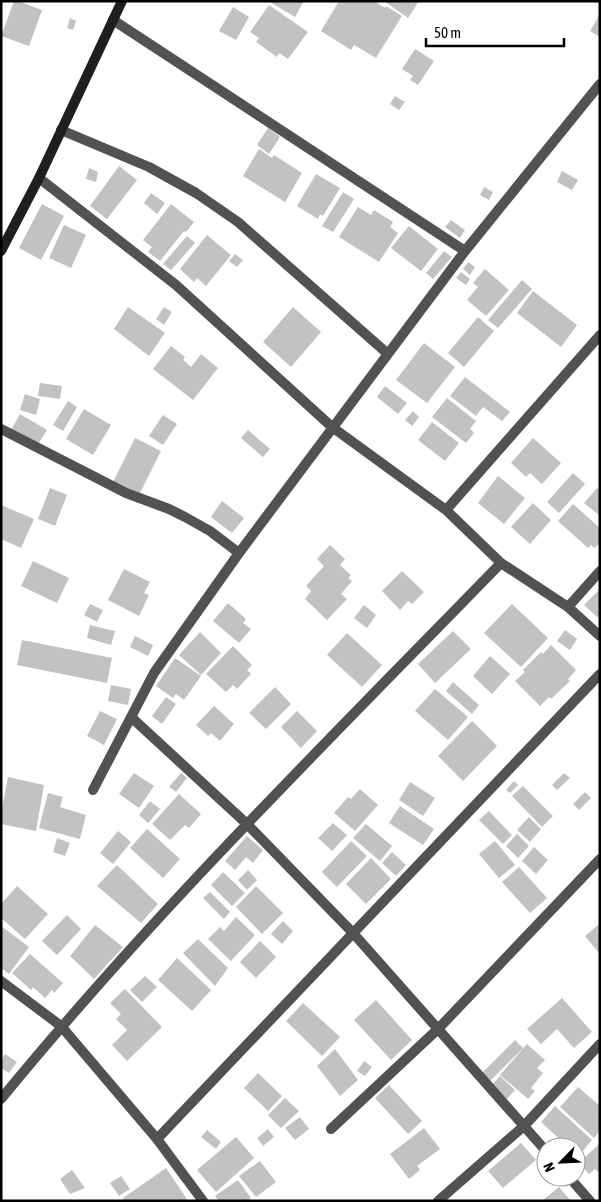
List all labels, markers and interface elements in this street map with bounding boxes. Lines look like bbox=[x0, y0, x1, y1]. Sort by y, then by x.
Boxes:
scale bar bbox=[426, 15, 564, 47]
text: 50 m bbox=[434, 24, 461, 41]
north arrow bbox=[536, 1137, 586, 1187]
text: N bbox=[540, 1160, 558, 1174]

